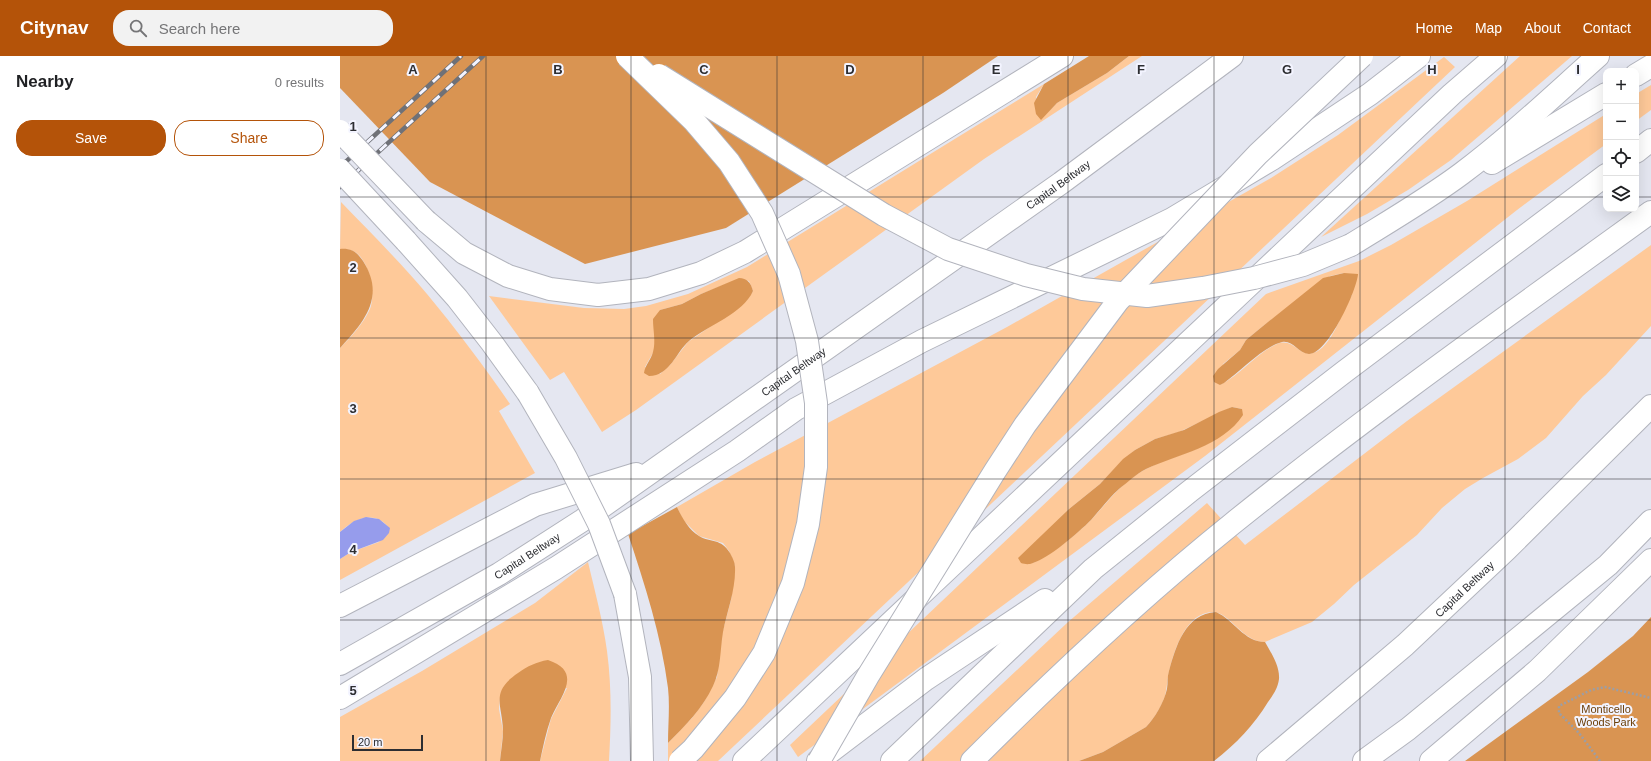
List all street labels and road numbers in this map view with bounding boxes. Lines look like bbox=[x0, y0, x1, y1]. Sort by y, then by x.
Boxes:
street label: Capital Beltway bbox=[1024, 157, 1093, 212]
street label: Capital Beltway bbox=[759, 345, 828, 398]
street label: Capital Beltway bbox=[492, 530, 563, 582]
street label: Capital Beltway bbox=[1433, 558, 1496, 620]

